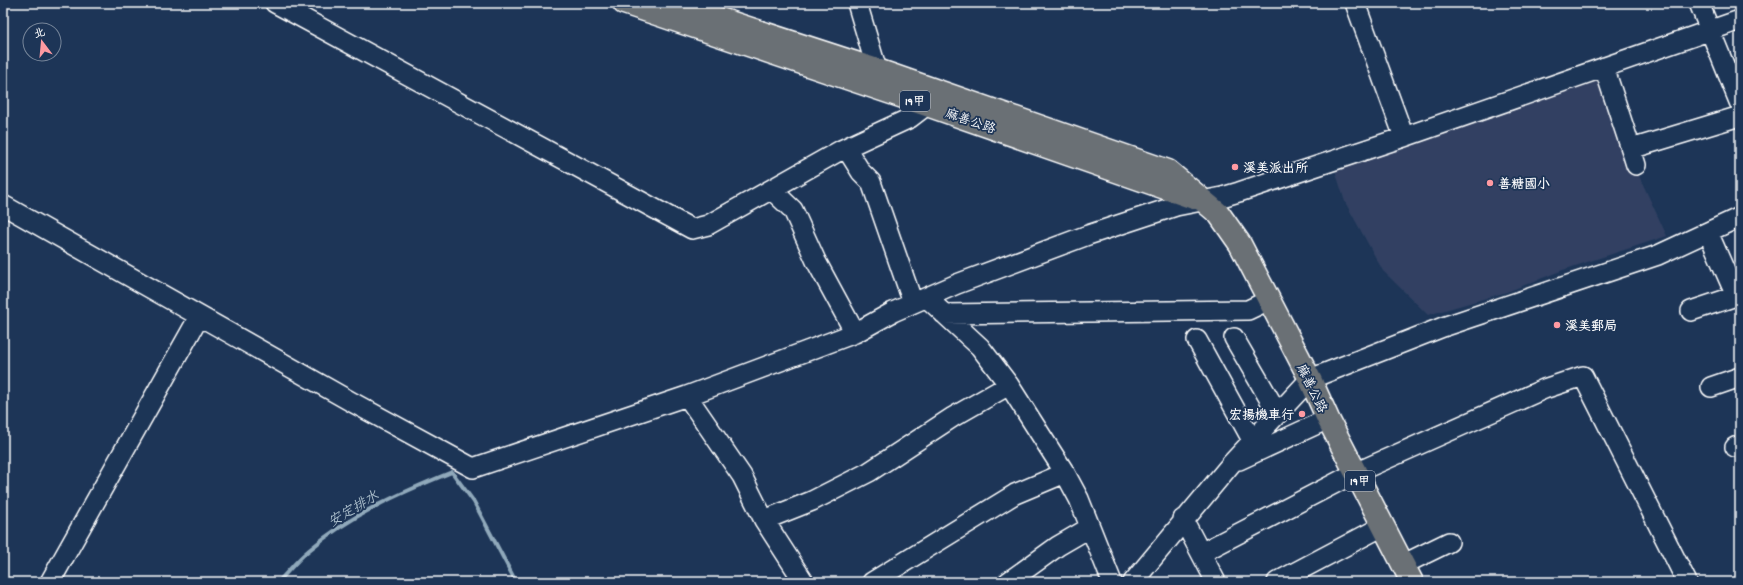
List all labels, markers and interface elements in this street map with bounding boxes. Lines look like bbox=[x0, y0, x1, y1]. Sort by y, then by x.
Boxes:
north arrow bbox=[22, 22, 62, 62]
text: 北 bbox=[32, 25, 47, 44]
road number: 19甲 bbox=[900, 91, 930, 111]
street label: 麻善公路 bbox=[943, 105, 998, 140]
place label: 溪美派出所 bbox=[1243, 160, 1308, 179]
marker: 溪美派出所 bbox=[1230, 162, 1240, 172]
place label: 善糖國小 bbox=[1498, 176, 1550, 195]
marker: 善糖國小 bbox=[1485, 178, 1495, 188]
place label: 溪美郵局 bbox=[1565, 318, 1617, 337]
marker: 溪美郵局 bbox=[1552, 320, 1562, 330]
street label: 麻善公路 bbox=[1291, 362, 1331, 417]
place label: 宏揚機車行 bbox=[1229, 407, 1294, 426]
marker: 宏揚機車行 bbox=[1297, 409, 1307, 419]
road number: 19甲 bbox=[1345, 471, 1375, 491]
water label: 安定排水 bbox=[325, 486, 384, 533]

